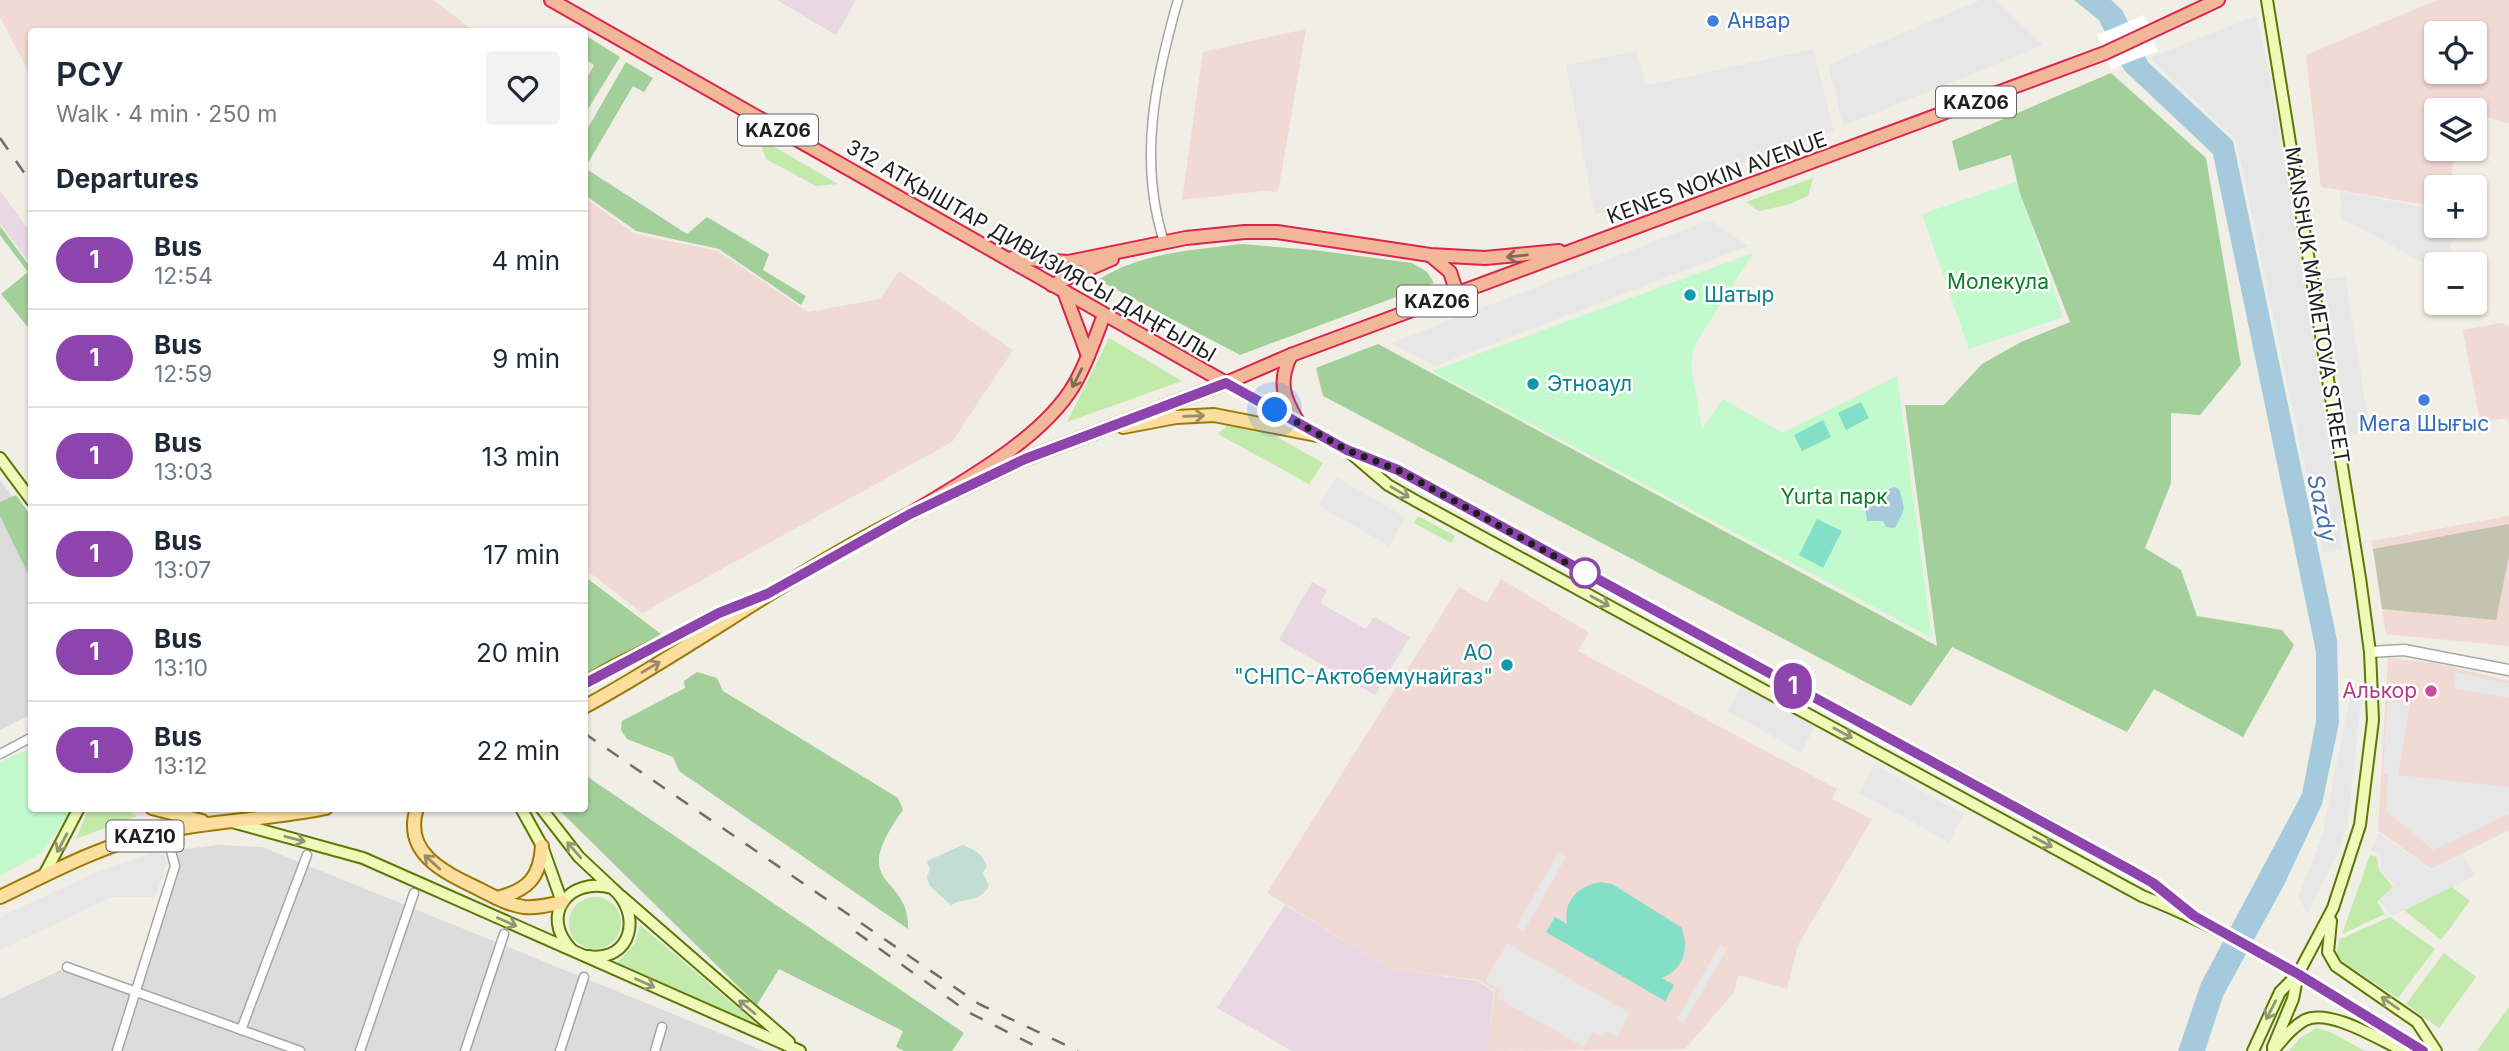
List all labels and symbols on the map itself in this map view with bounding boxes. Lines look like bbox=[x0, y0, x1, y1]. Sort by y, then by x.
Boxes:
place label: Анвар bbox=[1727, 8, 1790, 33]
marker: Анвар bbox=[1705, 13, 1721, 29]
road number: KАZ06 bbox=[1936, 86, 2016, 118]
road number: KАZ06 bbox=[738, 114, 818, 146]
street label: KENES NOKIN AVENUE bbox=[1603, 126, 1830, 229]
street label: 312 АТҚЫШТАР ДИВИЗИЯСЫ ДАҢҒЫЛЫ bbox=[842, 134, 1221, 367]
street label: MANSHUK MAMETOVA STREET bbox=[2280, 145, 2355, 465]
one-way arrow bbox=[1506, 250, 1529, 263]
park label: Молекула bbox=[1947, 269, 2049, 294]
place label: Шатыр bbox=[1704, 282, 1774, 307]
road number: KАZ06 bbox=[1397, 286, 1477, 316]
marker: Шатыр bbox=[1682, 287, 1698, 303]
one-way arrow bbox=[1069, 367, 1083, 388]
place label: Этноаул bbox=[1547, 371, 1632, 396]
marker: Этноаул bbox=[1525, 376, 1541, 392]
your location bbox=[1257, 392, 1292, 427]
marker: Мега Шығыс bbox=[2416, 392, 2432, 408]
one-way arrow bbox=[1182, 410, 1205, 423]
place label: Мега Шығыс bbox=[2359, 411, 2489, 436]
water label: Sazdy bbox=[2301, 472, 2343, 545]
park label: Yurta парк bbox=[1780, 484, 1888, 509]
one-way arrow bbox=[1390, 485, 1410, 499]
unlabelled marker bbox=[1570, 558, 1600, 588]
one-way arrow bbox=[1589, 595, 1610, 608]
place label: АО "СНПС-Актобемунайгаз" bbox=[1234, 640, 1493, 689]
marker: АО "СНПС-Актобемунайгаз" bbox=[1499, 657, 1515, 673]
one-way arrow bbox=[641, 660, 661, 674]
line badge: 1 bbox=[1770, 663, 1816, 709]
place label: Алькор bbox=[2342, 678, 2417, 703]
marker: Алькор bbox=[2423, 683, 2439, 699]
one-way arrow bbox=[1832, 727, 1853, 741]
road number: KAZ10 bbox=[106, 820, 184, 852]
one-way arrow bbox=[55, 833, 69, 853]
one-way arrow bbox=[283, 833, 306, 846]
one-way arrow bbox=[2032, 836, 2053, 849]
one-way arrow bbox=[566, 842, 582, 860]
one-way arrow bbox=[423, 854, 441, 870]
one-way arrow bbox=[495, 916, 517, 929]
one-way arrow bbox=[634, 977, 656, 990]
one-way arrow bbox=[2381, 996, 2400, 1010]
one-way arrow bbox=[738, 999, 756, 1015]
one-way arrow bbox=[2264, 999, 2278, 1020]

